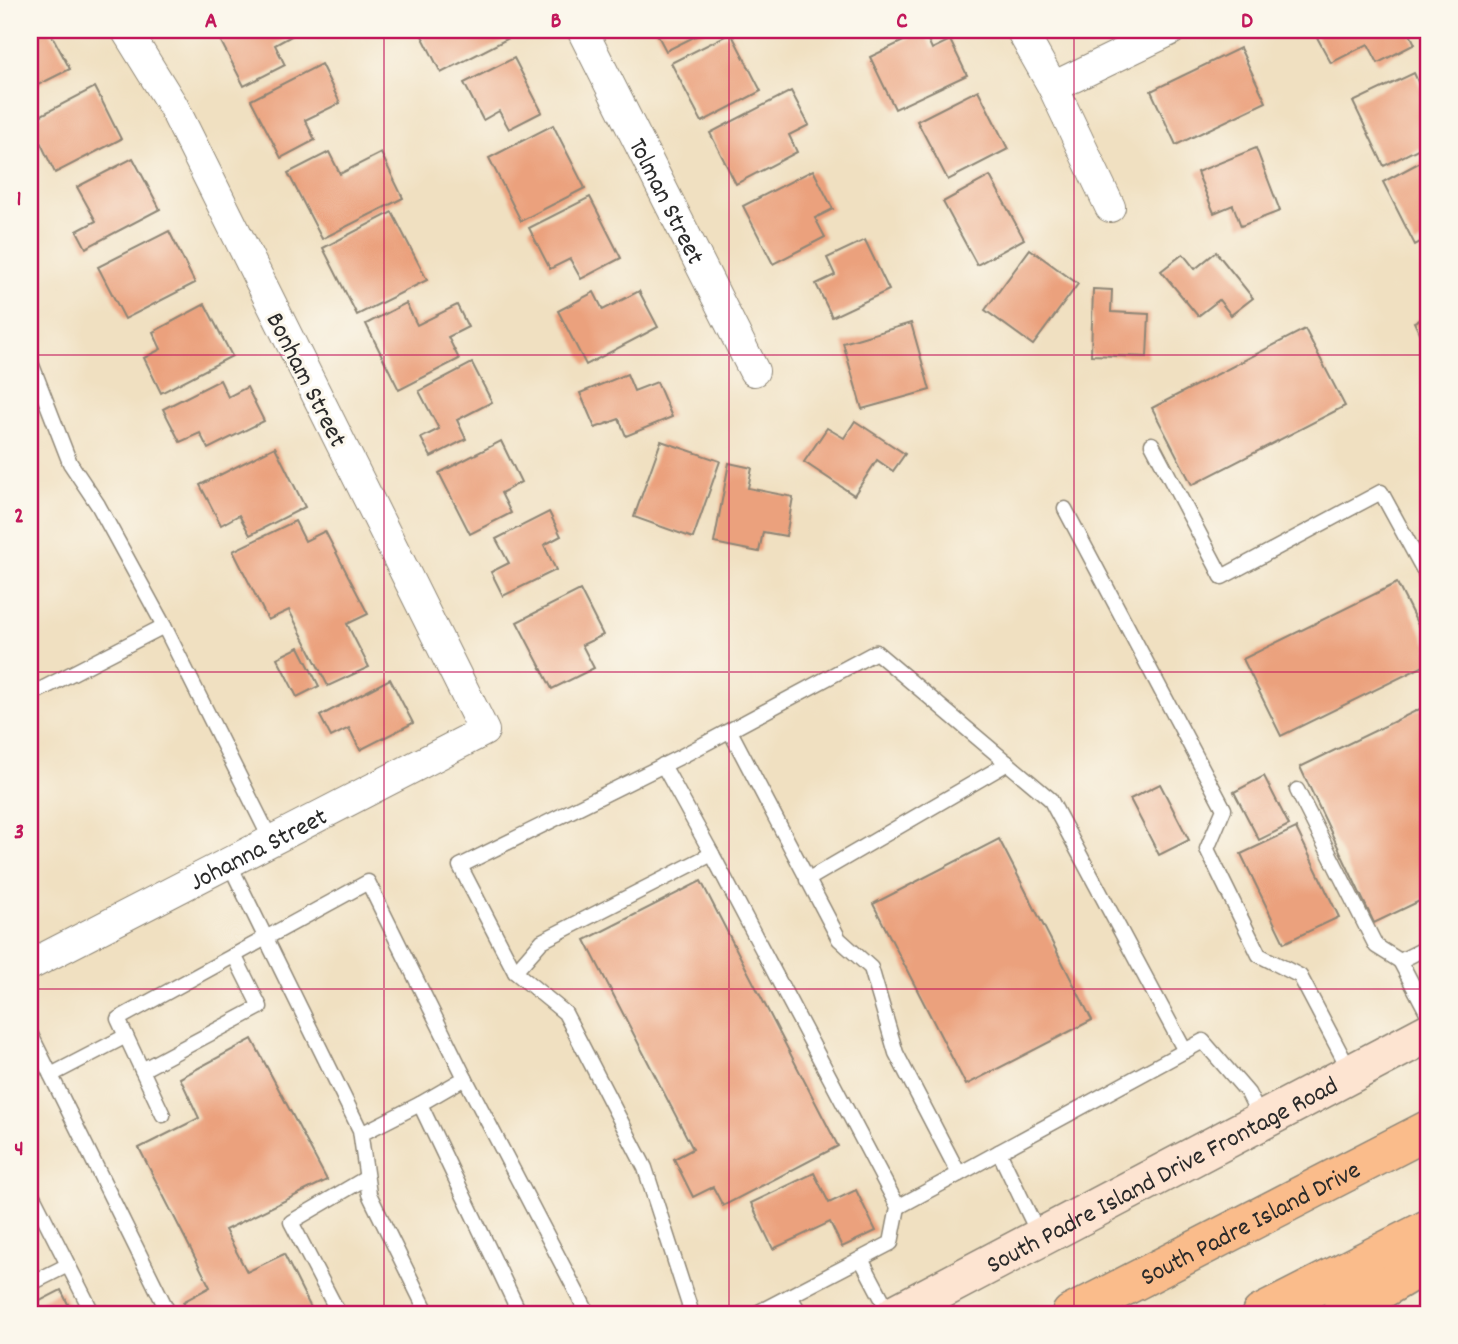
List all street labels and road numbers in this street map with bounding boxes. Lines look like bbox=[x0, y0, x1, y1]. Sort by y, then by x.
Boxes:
street label: Tolman Street bbox=[617, 133, 712, 272]
street label: Bonham Street bbox=[255, 307, 355, 455]
street label: Johanna Street bbox=[184, 800, 335, 902]
street label: South Padre Island Drive Frontage Road bbox=[981, 1069, 1343, 1281]
street label: South Padre Island Drive bbox=[1134, 1153, 1364, 1291]

